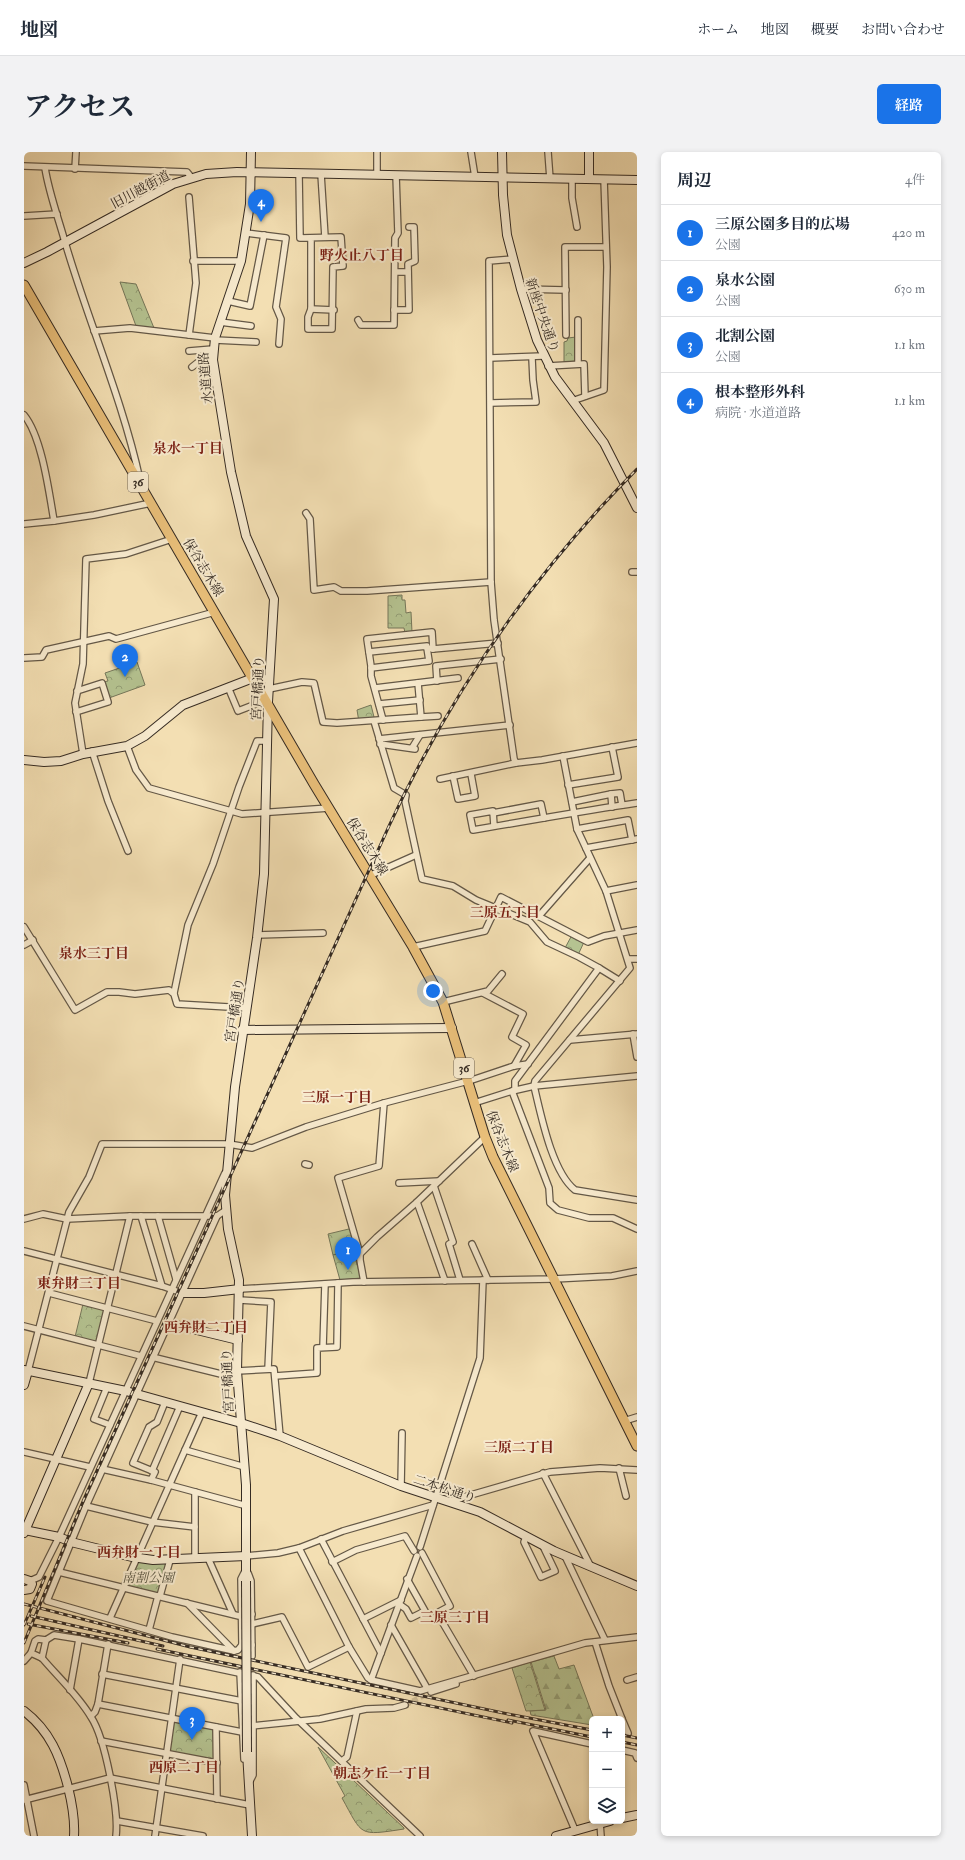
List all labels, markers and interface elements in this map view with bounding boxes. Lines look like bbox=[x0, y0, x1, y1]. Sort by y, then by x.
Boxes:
text: 地図 bbox=[20, 18, 58, 42]
text: ホーム bbox=[697, 21, 739, 38]
text: 地図 bbox=[761, 21, 789, 38]
text: 概要 bbox=[811, 21, 839, 38]
text: お問い合わせ bbox=[861, 21, 945, 38]
button: 経路 bbox=[877, 84, 941, 124]
text: アクセス bbox=[24, 90, 135, 125]
street label: 旧川越街道 bbox=[108, 168, 173, 212]
text: 周辺 bbox=[677, 170, 711, 191]
text: 4件 bbox=[905, 172, 925, 188]
pin: 4 bbox=[248, 189, 274, 222]
text: 三原公園多目的広場 bbox=[715, 215, 850, 234]
text: 1 bbox=[688, 225, 692, 241]
text: 420 m bbox=[892, 225, 925, 241]
text: 公園 bbox=[715, 237, 741, 253]
district label: 野火止八丁目 bbox=[320, 247, 404, 264]
text: 泉水公園 bbox=[715, 271, 775, 290]
street label: 新座中央通り bbox=[522, 276, 562, 355]
text: 2 bbox=[687, 281, 693, 297]
text: 630 m bbox=[894, 281, 925, 297]
text: 公園 bbox=[715, 293, 741, 309]
text: 北割公園 bbox=[715, 327, 775, 346]
text: 3 bbox=[688, 337, 693, 353]
text: 1.1 km bbox=[894, 337, 925, 353]
text: 公園 bbox=[715, 349, 741, 365]
street label: 水道道路 bbox=[196, 351, 216, 405]
text: 根本整形外科 bbox=[715, 383, 805, 402]
text: 4 bbox=[686, 393, 694, 409]
text: 1.1 km bbox=[894, 393, 925, 409]
text: 病院 · 水道道路 bbox=[715, 405, 801, 421]
district label: 泉水一丁目 bbox=[153, 440, 223, 457]
road number: 36 bbox=[128, 472, 148, 492]
street label: 保谷志木線 bbox=[180, 536, 227, 599]
pin: 2 bbox=[112, 644, 138, 677]
street label: 宮戸橋通り bbox=[248, 655, 268, 721]
street label: 保谷志木線 bbox=[343, 815, 391, 878]
district label: 三原五丁目 bbox=[470, 904, 540, 921]
district label: 泉水三丁目 bbox=[59, 945, 129, 962]
street label: 宮戸橋通り bbox=[222, 977, 248, 1044]
your location bbox=[423, 981, 443, 1001]
road number: 36 bbox=[454, 1058, 474, 1078]
district label: 三原一丁目 bbox=[302, 1089, 372, 1106]
street label: 保谷志木線 bbox=[482, 1108, 522, 1175]
pin: 1 bbox=[335, 1237, 361, 1270]
district label: 東弁財三丁目 bbox=[37, 1275, 121, 1292]
district label: 西弁財二丁目 bbox=[164, 1319, 248, 1336]
street label: 宮戸橋通り bbox=[219, 1348, 237, 1414]
district label: 三原二丁目 bbox=[484, 1439, 554, 1456]
street label: 二本松通り bbox=[411, 1471, 478, 1507]
district label: 西弁財一丁目 bbox=[97, 1544, 181, 1561]
park label: 南割公園 bbox=[122, 1570, 176, 1586]
district label: 三原三丁目 bbox=[420, 1609, 490, 1626]
pin: 3 bbox=[179, 1707, 205, 1740]
map controls bbox=[589, 1716, 625, 1824]
button: + bbox=[589, 1716, 625, 1752]
button: − bbox=[589, 1752, 625, 1788]
district label: 西原二丁目 bbox=[149, 1759, 219, 1776]
district label: 朝志ケ丘一丁目 bbox=[333, 1765, 431, 1782]
button: layers bbox=[589, 1788, 625, 1824]

